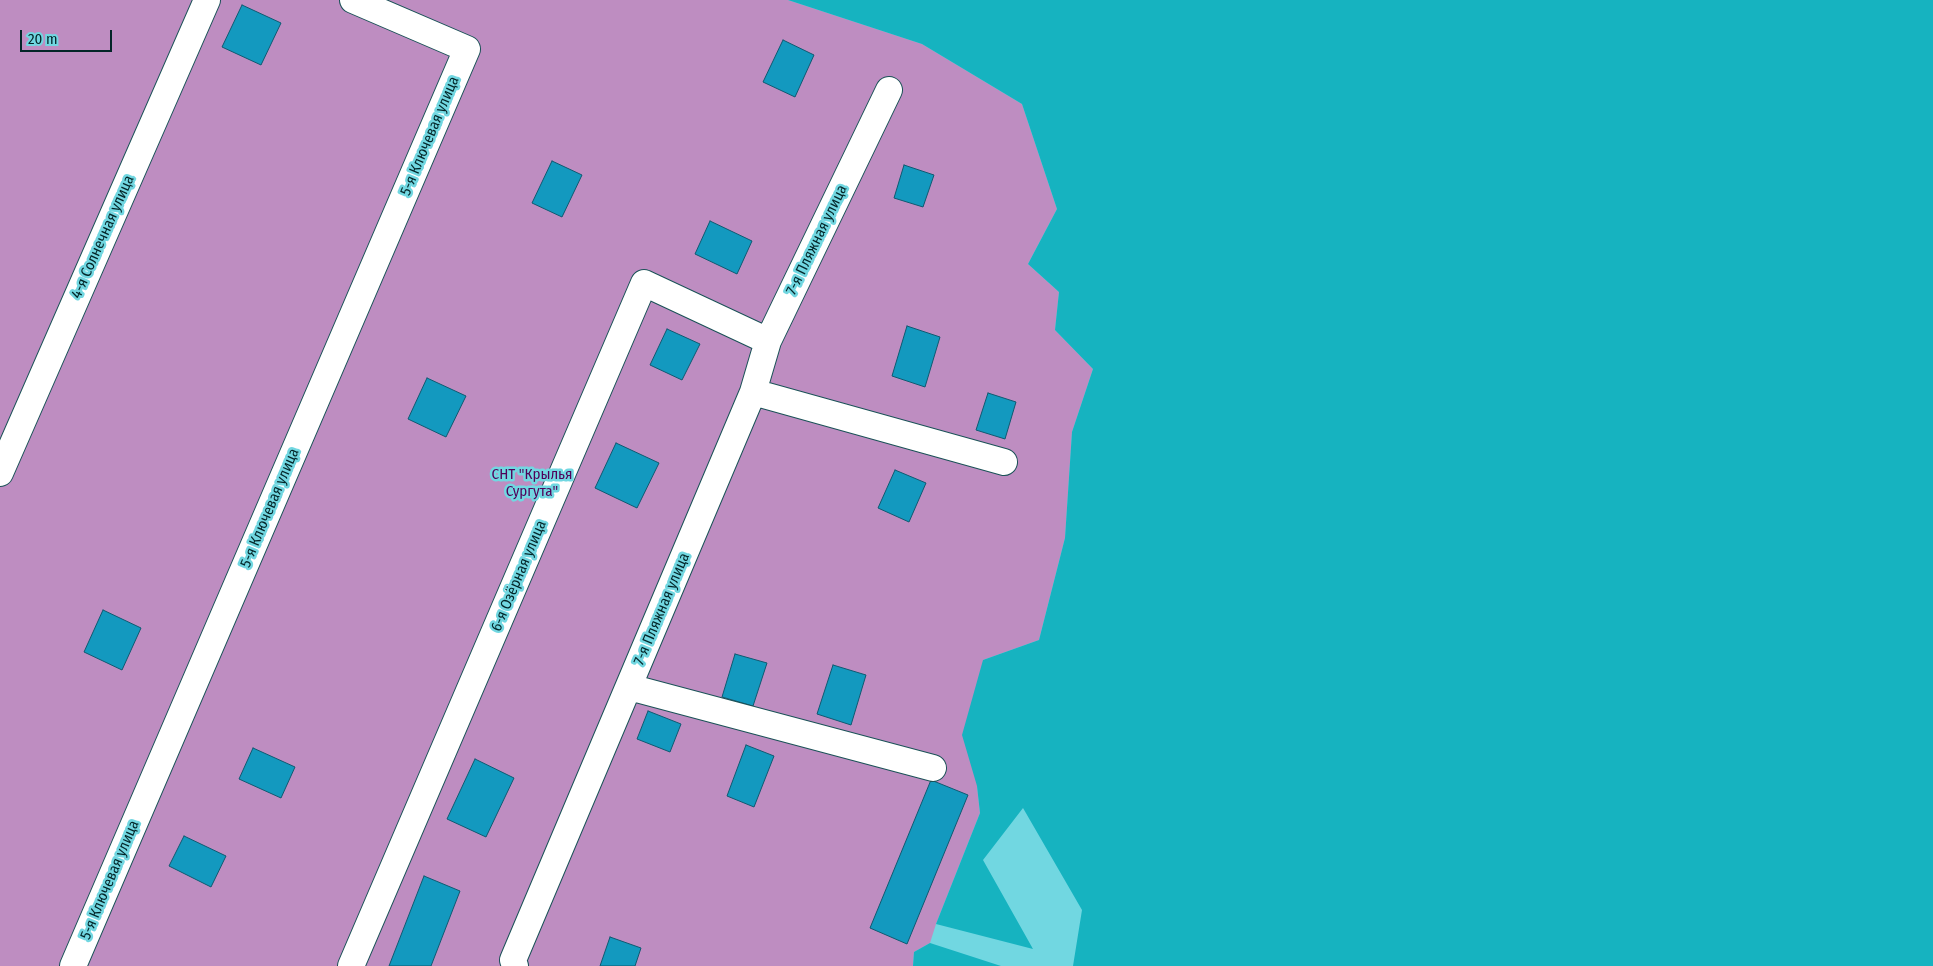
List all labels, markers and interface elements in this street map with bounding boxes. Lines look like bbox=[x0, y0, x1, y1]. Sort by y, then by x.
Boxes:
scale bar bbox=[22, 20, 115, 52]
text: 20 m bbox=[28, 30, 58, 48]
street label: 5-я Ключевая улица bbox=[397, 74, 463, 198]
street label: 4-я Солнечная улица bbox=[68, 173, 138, 301]
street label: 7-я Пляжная улица bbox=[783, 182, 851, 298]
street label: 5-я Ключевая улица bbox=[237, 446, 303, 570]
park label: CНТ "Крылья Сургута" bbox=[492, 466, 572, 501]
street label: 6-я Озёрная улица bbox=[487, 518, 551, 634]
street label: 7-я Пляжная улица bbox=[630, 550, 694, 668]
street label: 5-я Ключевая улица bbox=[77, 818, 143, 942]

